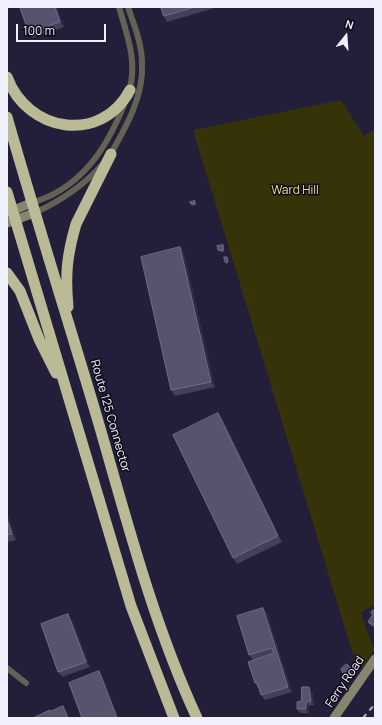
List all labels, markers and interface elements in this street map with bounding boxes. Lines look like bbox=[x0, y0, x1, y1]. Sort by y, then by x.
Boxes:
scale bar bbox=[18, 16, 108, 42]
north arrow bbox=[326, 16, 366, 56]
text: N bbox=[344, 16, 356, 32]
text: 100 m bbox=[23, 22, 55, 39]
park label: Ward Hill bbox=[271, 184, 319, 198]
street label: Route 125 Connector bbox=[87, 358, 133, 474]
street label: Ferry Road bbox=[323, 654, 367, 710]

